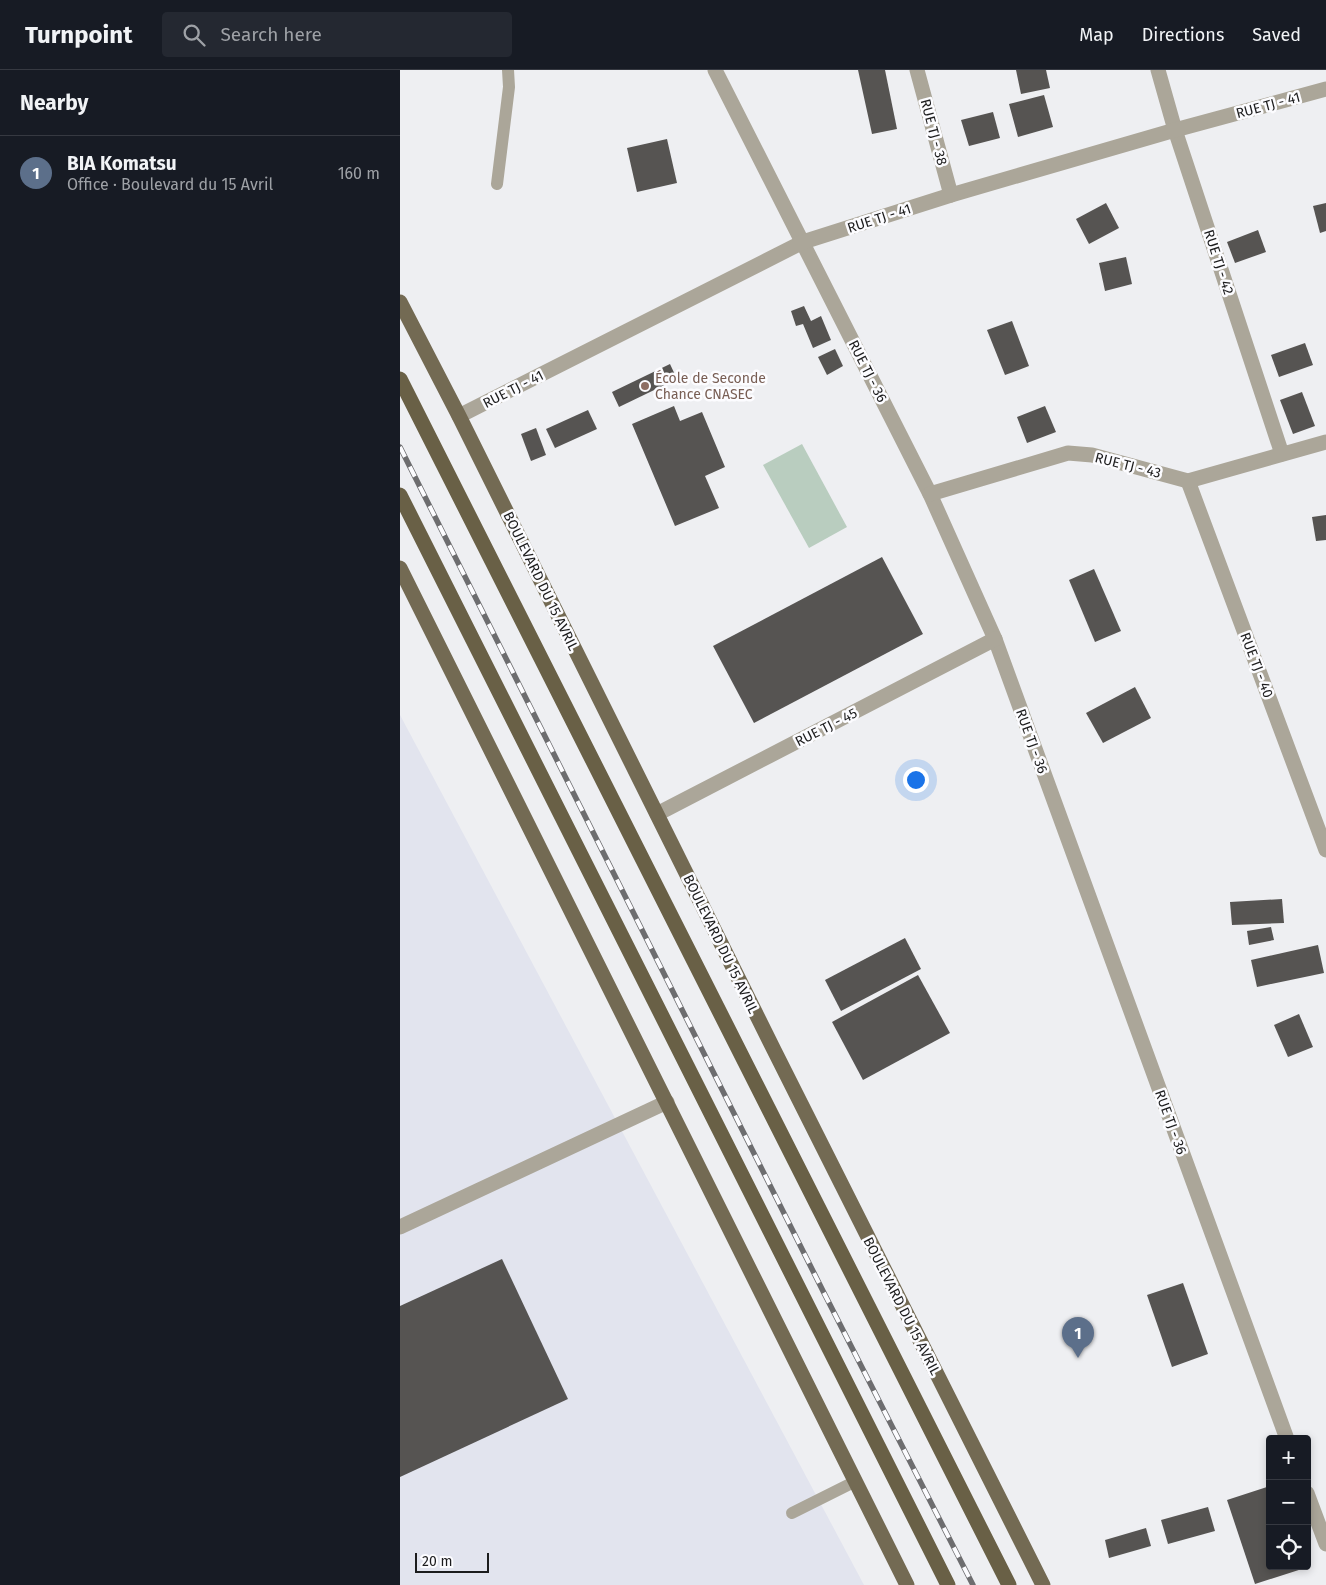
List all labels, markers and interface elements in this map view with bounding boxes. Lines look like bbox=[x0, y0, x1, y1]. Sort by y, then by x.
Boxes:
search box bbox=[162, 12, 512, 57]
text: Turnpoint bbox=[25, 21, 132, 49]
icon: search bbox=[180, 21, 208, 49]
text: Search here bbox=[220, 23, 322, 46]
text: Map bbox=[1079, 24, 1114, 46]
text: Directions bbox=[1142, 24, 1224, 46]
text: Saved bbox=[1252, 24, 1301, 46]
street label: RUE TJ - 41 bbox=[1234, 89, 1302, 122]
text: Nearby bbox=[20, 90, 88, 116]
street label: RUE TJ - 38 bbox=[917, 97, 951, 167]
text: BIA Komatsu bbox=[67, 152, 177, 175]
text: 1 bbox=[32, 164, 40, 183]
text: 160 m bbox=[338, 164, 380, 183]
text: Office · Boulevard du 15 Avril bbox=[67, 175, 273, 194]
street label: RUE TJ - 41 bbox=[845, 200, 913, 237]
street label: RUE TJ - 42 bbox=[1200, 228, 1237, 297]
street label: RUE TJ - 36 bbox=[845, 337, 890, 405]
street label: RUE TJ - 41 bbox=[480, 367, 546, 412]
place label: École de Seconde Chance CNASEC bbox=[655, 369, 766, 403]
marker: École de Seconde Chance CNASEC bbox=[639, 380, 651, 392]
street label: RUE TJ - 43 bbox=[1093, 449, 1163, 482]
street label: BOULEVARD DU 15 AVRIL bbox=[499, 509, 582, 654]
street label: RUE TJ - 40 bbox=[1236, 630, 1277, 700]
street label: RUE TJ - 45 bbox=[792, 705, 860, 750]
street label: RUE TJ - 36 bbox=[1012, 706, 1051, 776]
your location bbox=[903, 767, 929, 793]
street label: BOULEVARD DU 15 AVRIL bbox=[679, 872, 762, 1017]
street label: RUE TJ - 36 bbox=[1151, 1087, 1190, 1157]
street label: BOULEVARD DU 15 AVRIL bbox=[859, 1234, 944, 1378]
pin: 1 bbox=[1062, 1317, 1094, 1358]
map controls bbox=[1266, 1435, 1311, 1570]
button: + bbox=[1266, 1435, 1311, 1480]
button: − bbox=[1266, 1480, 1311, 1525]
button: locate bbox=[1266, 1525, 1311, 1570]
scale bar bbox=[415, 1550, 489, 1573]
text: 20 m bbox=[422, 1553, 452, 1570]

